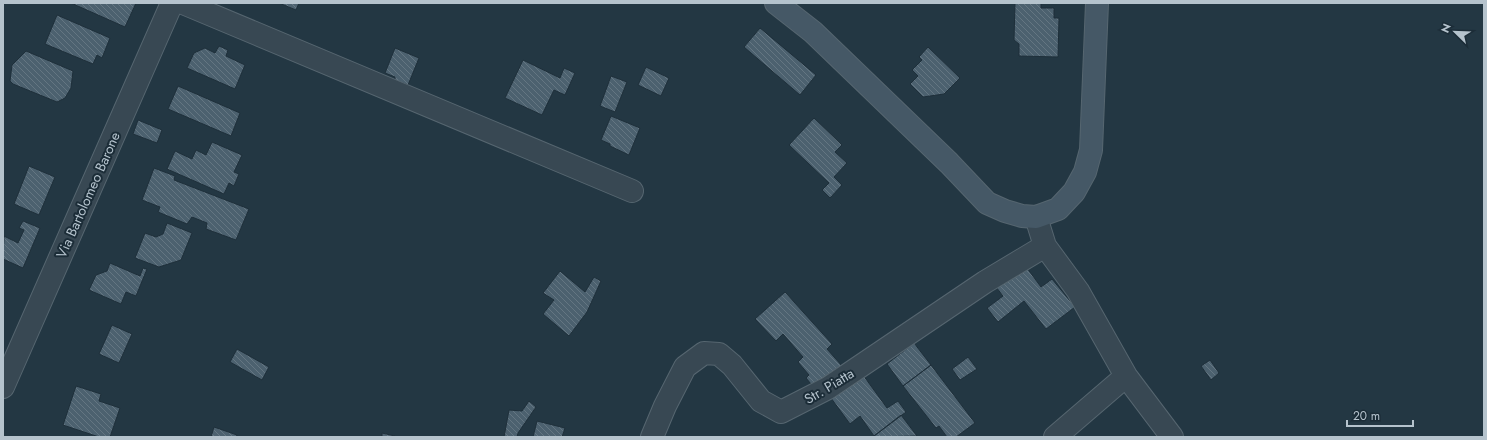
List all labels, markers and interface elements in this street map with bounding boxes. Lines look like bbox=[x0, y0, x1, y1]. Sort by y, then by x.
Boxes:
north arrow bbox=[1435, 12, 1475, 52]
text: N bbox=[1437, 21, 1455, 35]
street label: Via Bartolomeo Barone bbox=[51, 129, 125, 261]
street label: Str. Piatta bbox=[800, 363, 858, 409]
scale bar bbox=[1347, 402, 1413, 428]
text: 20 m bbox=[1353, 407, 1380, 425]

